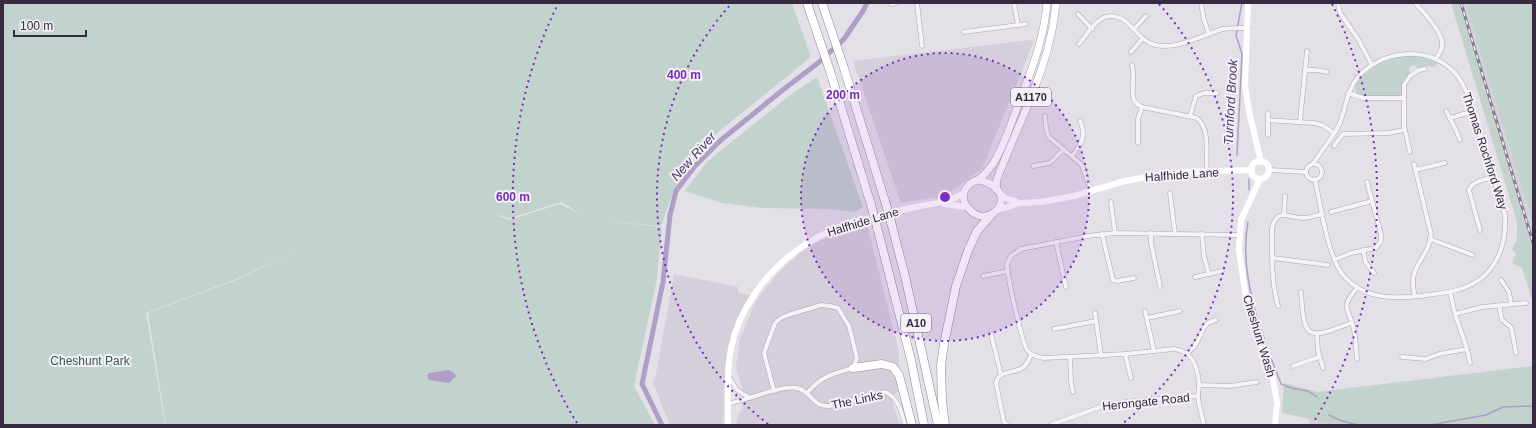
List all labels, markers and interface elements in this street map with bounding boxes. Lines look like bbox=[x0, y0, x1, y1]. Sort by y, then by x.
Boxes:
scale bar bbox=[14, 12, 86, 38]
text: 100 m bbox=[20, 19, 53, 33]
water label: Turnford Brook bbox=[1221, 57, 1240, 145]
text: 400 m bbox=[667, 68, 701, 82]
text: 200 m bbox=[826, 88, 860, 102]
road number: A1170 bbox=[1011, 88, 1051, 106]
street label: Thomas Rochford Way bbox=[1459, 91, 1511, 211]
water label: New River bbox=[668, 129, 719, 184]
street label: Halfhide Lane bbox=[1145, 165, 1220, 185]
text: 600 m bbox=[496, 190, 530, 204]
centre of rings bbox=[938, 190, 952, 204]
street label: Halfhide Lane bbox=[826, 204, 901, 240]
street label: Cheshunt Wash bbox=[1240, 293, 1278, 379]
road number: A10 bbox=[901, 314, 931, 332]
park label: Cheshunt Park bbox=[50, 354, 131, 368]
street label: The Links bbox=[830, 388, 884, 412]
street label: Herongate Road bbox=[1101, 390, 1191, 414]

